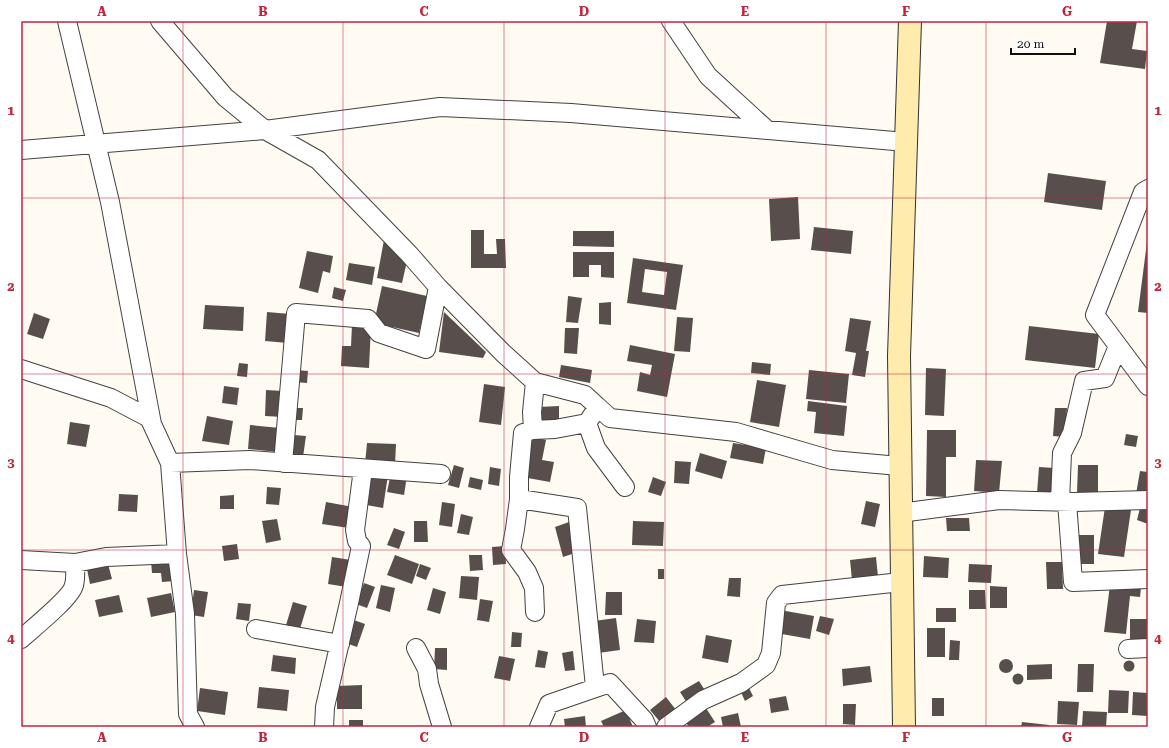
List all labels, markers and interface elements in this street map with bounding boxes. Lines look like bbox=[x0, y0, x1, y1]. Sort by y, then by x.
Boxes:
text: A bbox=[97, 4, 107, 19]
text: B bbox=[258, 4, 268, 19]
text: C bbox=[419, 4, 429, 19]
text: D bbox=[579, 4, 589, 19]
text: E bbox=[741, 4, 749, 19]
text: F bbox=[902, 4, 910, 19]
text: G bbox=[1062, 4, 1072, 19]
scale bar bbox=[1011, 30, 1075, 56]
text: 20 m bbox=[1017, 37, 1044, 51]
text: 1 bbox=[7, 103, 15, 118]
text: 1 bbox=[1154, 103, 1162, 118]
text: 2 bbox=[7, 279, 15, 294]
text: 2 bbox=[1154, 279, 1162, 294]
text: 3 bbox=[7, 455, 15, 470]
text: 3 bbox=[1154, 455, 1162, 470]
text: 4 bbox=[7, 631, 15, 646]
text: 4 bbox=[1154, 631, 1162, 646]
text: A bbox=[97, 730, 107, 745]
text: B bbox=[258, 730, 268, 745]
text: C bbox=[419, 730, 429, 745]
text: D bbox=[579, 730, 589, 745]
text: E bbox=[741, 730, 749, 745]
text: F bbox=[902, 730, 910, 745]
text: G bbox=[1062, 730, 1072, 745]

